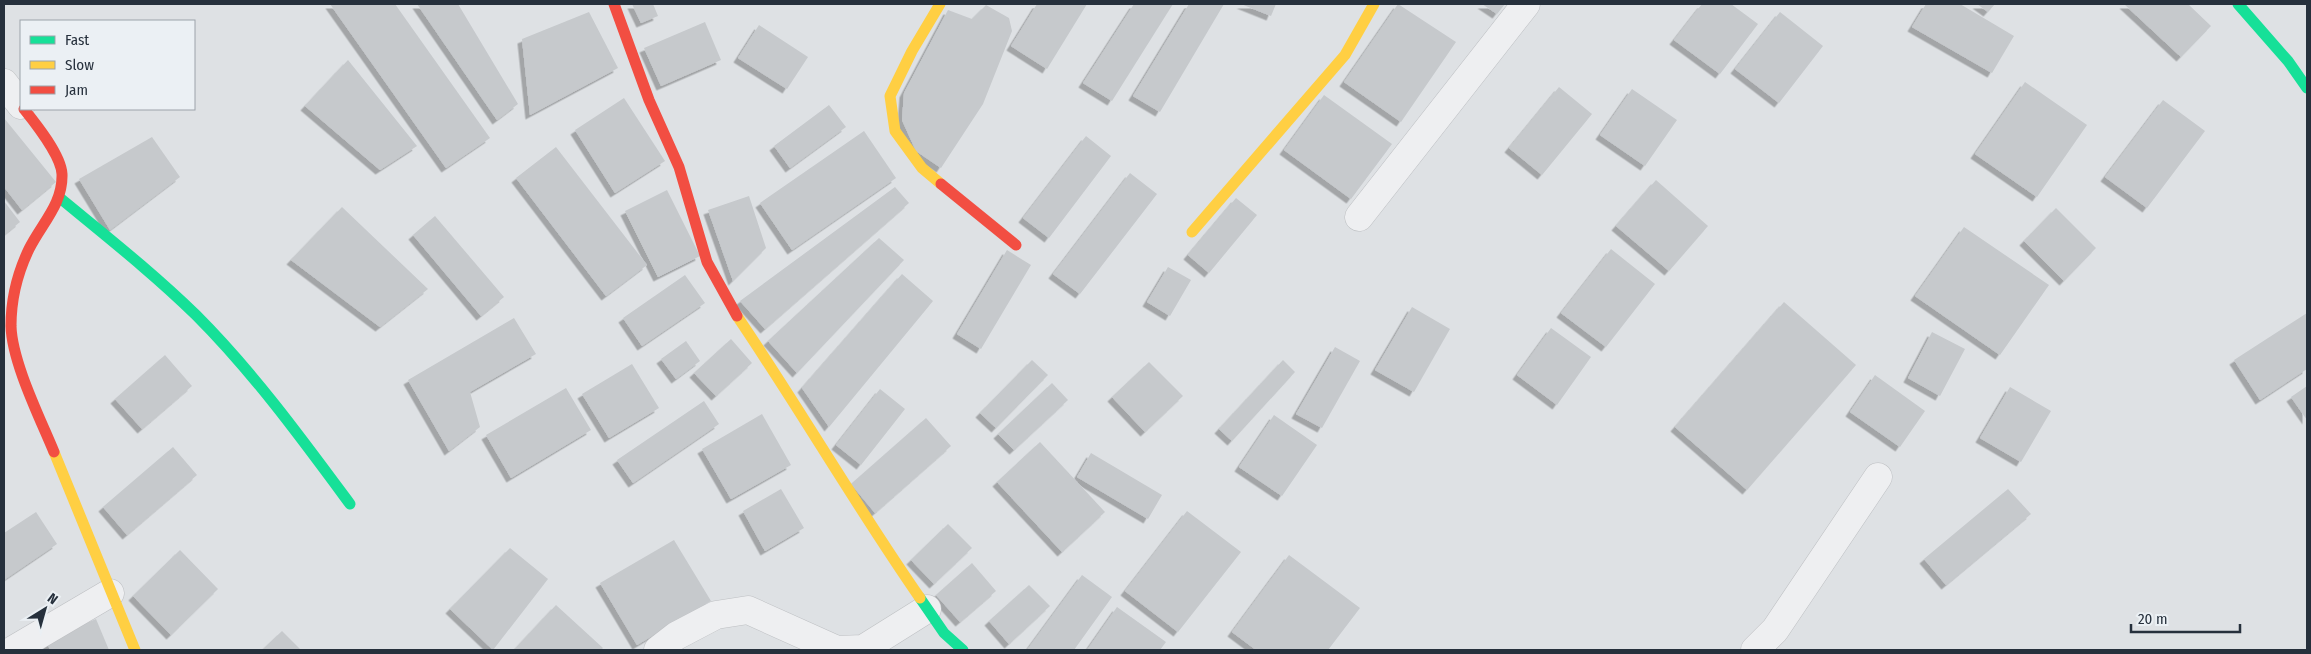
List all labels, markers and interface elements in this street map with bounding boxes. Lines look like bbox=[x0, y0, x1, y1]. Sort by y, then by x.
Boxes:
legend bbox=[20, 20, 195, 110]
text: Fast bbox=[65, 31, 89, 49]
text: Slow bbox=[65, 56, 94, 74]
text: Jam bbox=[65, 81, 88, 99]
north arrow bbox=[20, 584, 70, 634]
text: N bbox=[44, 590, 61, 608]
scale bar bbox=[2131, 602, 2240, 634]
text: 20 m bbox=[2138, 610, 2168, 628]

